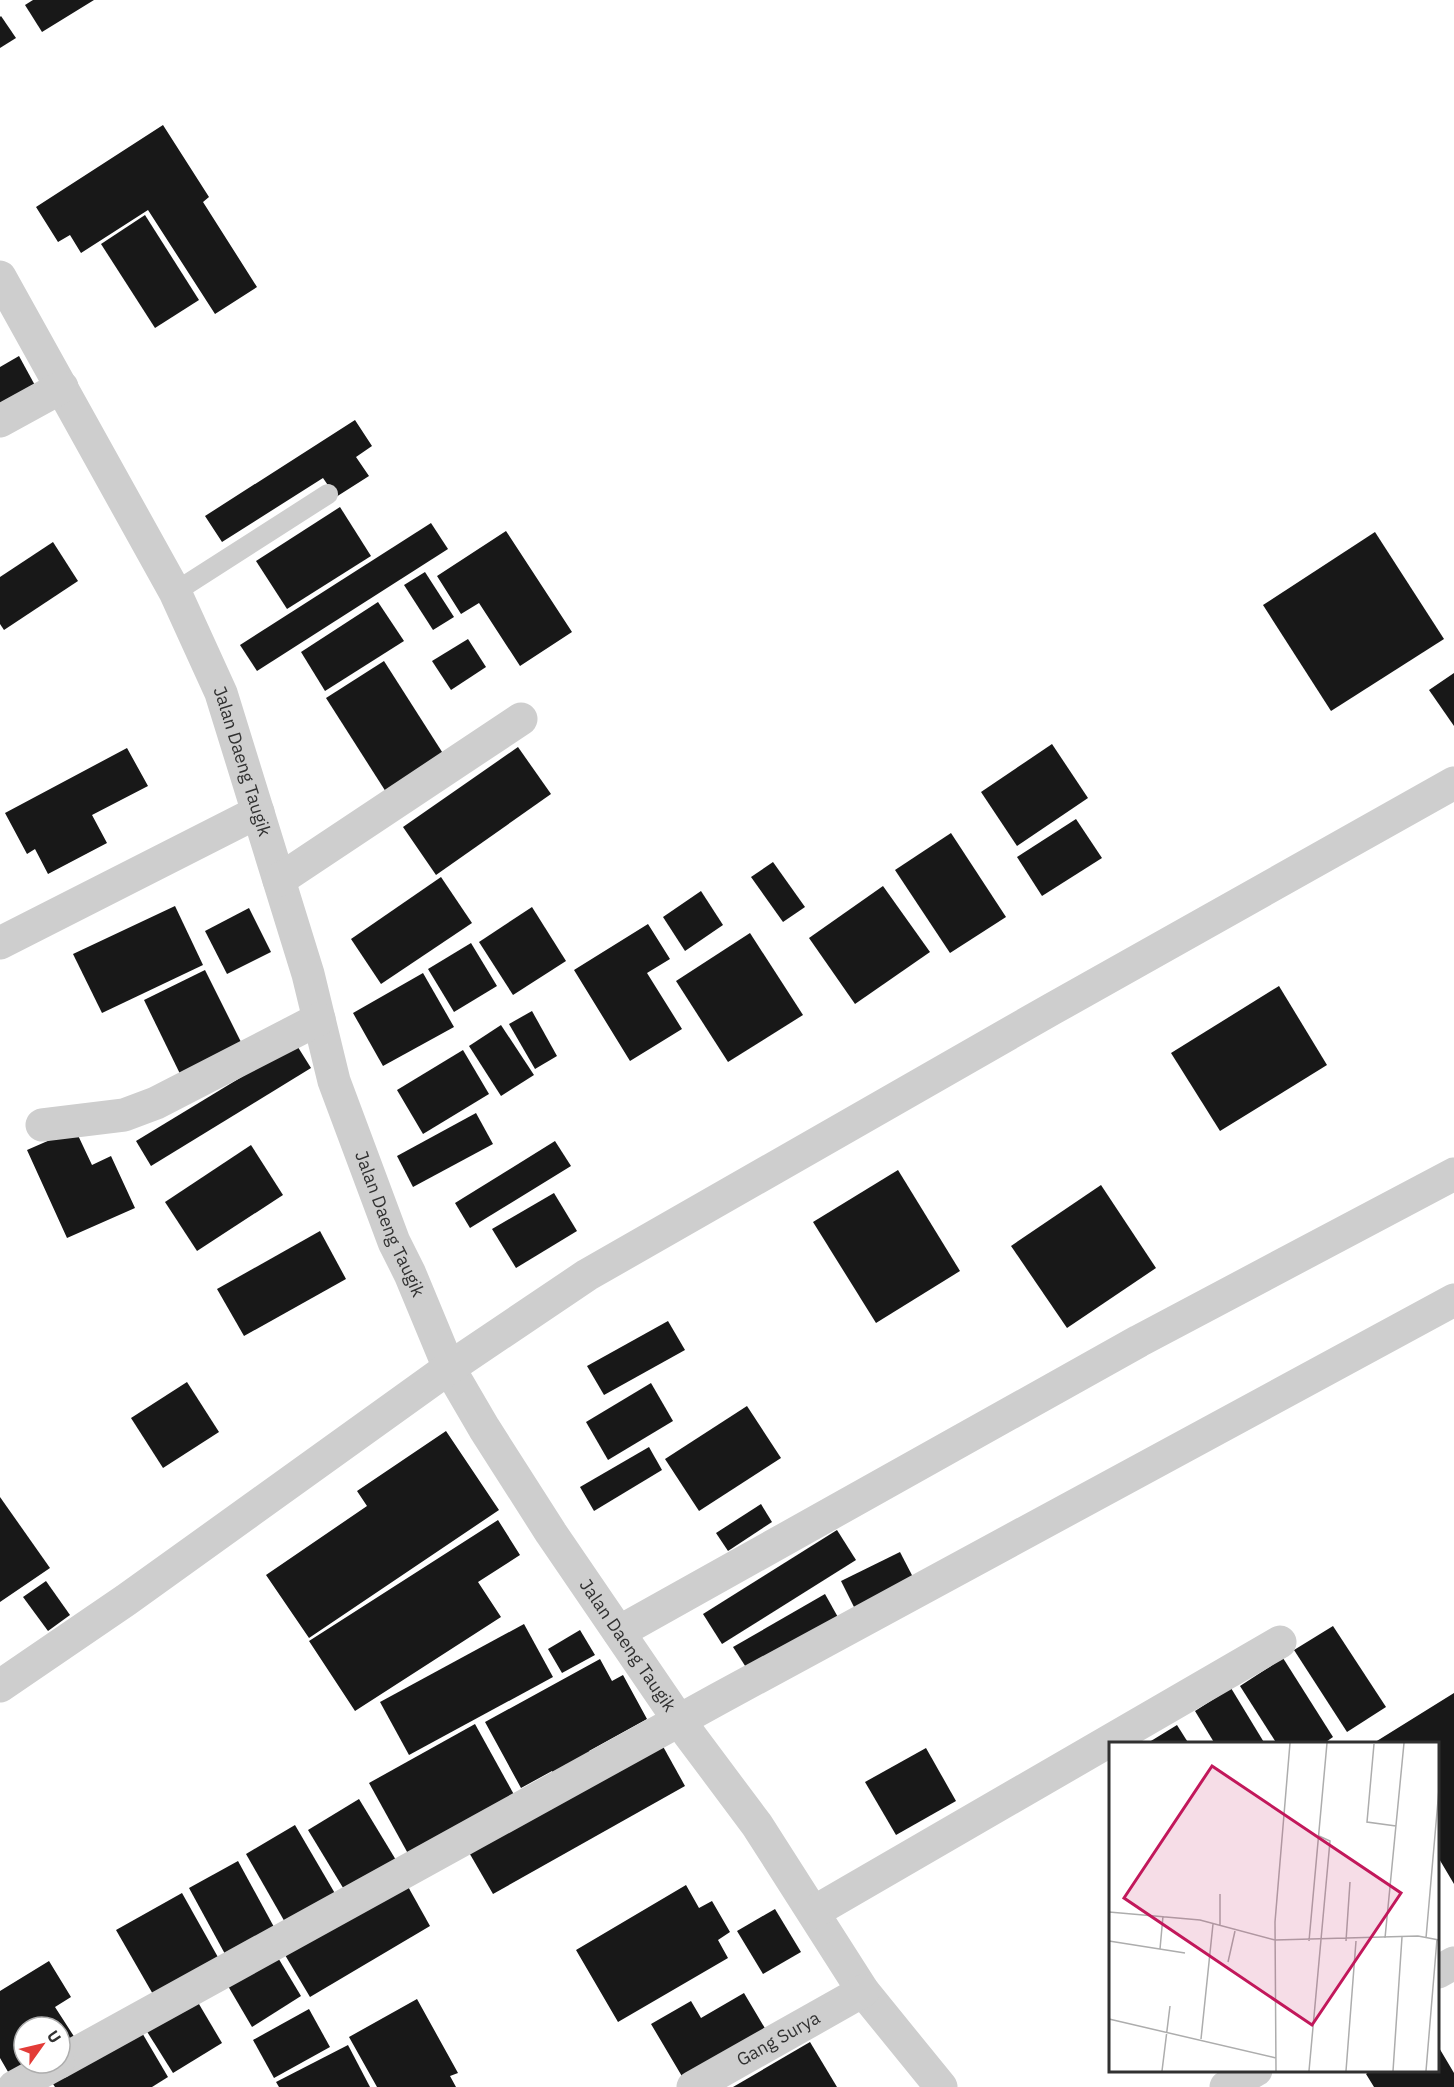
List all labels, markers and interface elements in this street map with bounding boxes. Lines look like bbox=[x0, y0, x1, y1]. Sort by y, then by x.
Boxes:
street label: Jalan Daeng Taugik bbox=[208, 682, 277, 840]
street label: Jalan Daeng Taugik bbox=[350, 1148, 430, 1301]
street label: Jalan Daeng Taugik bbox=[575, 1574, 682, 1716]
inset map bbox=[1109, 1742, 1439, 2072]
street label: Gang Surya bbox=[732, 2006, 824, 2071]
north arrow bbox=[12, 2015, 72, 2075]
text: U bbox=[43, 2026, 66, 2047]

